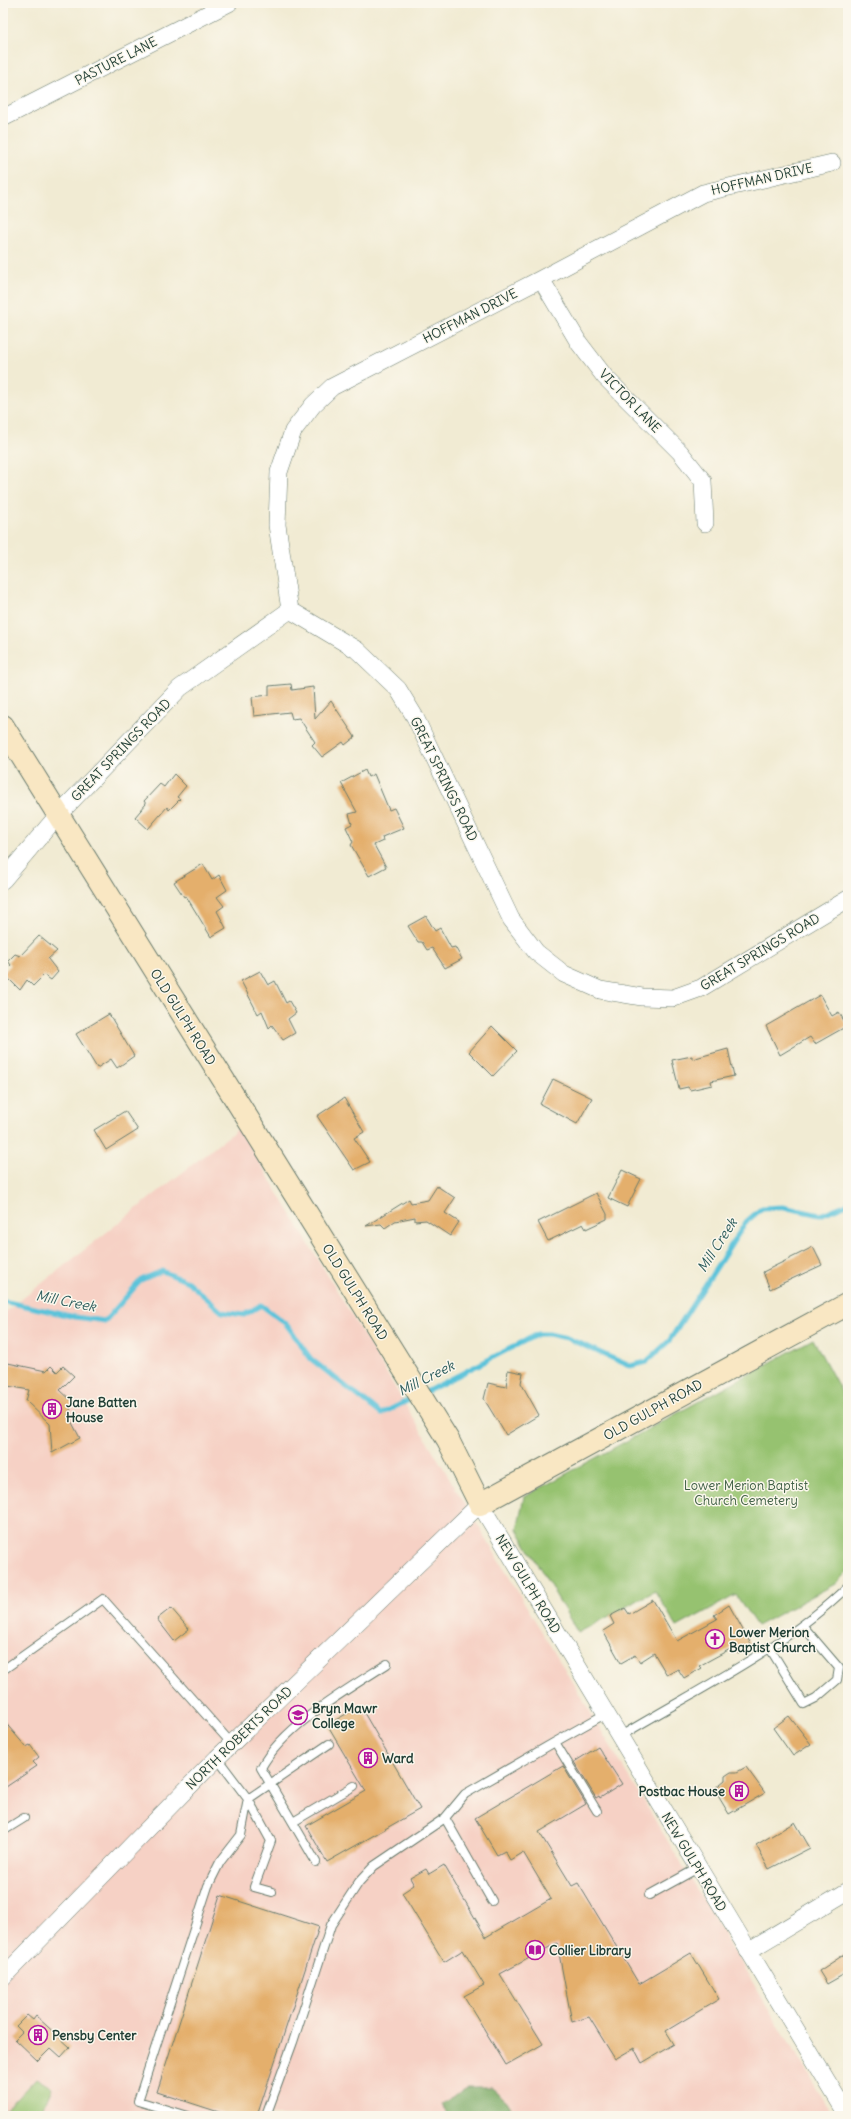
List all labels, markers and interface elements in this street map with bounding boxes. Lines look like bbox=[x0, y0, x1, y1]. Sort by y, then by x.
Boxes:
street label: PASTURE LANE bbox=[72, 33, 160, 89]
street label: HOFFMAN DRIVE bbox=[709, 159, 815, 199]
street label: HOFFMAN DRIVE bbox=[420, 285, 521, 347]
street label: VICTOR LANE bbox=[595, 366, 665, 437]
street label: GREAT SPRINGS ROAD bbox=[67, 695, 175, 805]
street label: GREAT SPRINGS ROAD bbox=[406, 714, 482, 844]
street label: GREAT SPRINGS ROAD bbox=[697, 910, 823, 994]
street label: OLD GULPH ROAD bbox=[146, 965, 220, 1069]
water label: Mill Creek bbox=[693, 1214, 742, 1275]
street label: OLD GULPH ROAD bbox=[318, 1240, 392, 1344]
water label: Mill Creek bbox=[34, 1286, 98, 1316]
water label: Mill Creek bbox=[395, 1356, 458, 1400]
street label: OLD GULPH ROAD bbox=[600, 1376, 706, 1444]
place label: Jane Batten House bbox=[66, 1394, 137, 1426]
building icon: Jane Batten House bbox=[41, 1398, 63, 1420]
park label: Lower Merion Baptist Church Cemetery bbox=[684, 1477, 809, 1509]
street label: NEW GULPH ROAD bbox=[492, 1531, 564, 1637]
place label: Lower Merion Baptist Church bbox=[729, 1624, 816, 1656]
church icon: Lower Merion Baptist Church bbox=[704, 1628, 726, 1650]
street label: NORTH ROBERTS ROAD bbox=[182, 1683, 296, 1793]
place label: Bryn Mawr College bbox=[312, 1700, 378, 1732]
school or university icon: Bryn Mawr College bbox=[287, 1704, 309, 1726]
building icon: Ward bbox=[357, 1747, 379, 1769]
place label: Ward bbox=[382, 1750, 414, 1767]
building icon: Postbac House bbox=[728, 1780, 750, 1802]
place label: Postbac House bbox=[638, 1783, 725, 1800]
street label: NEW GULPH ROAD bbox=[658, 1809, 730, 1915]
library icon: Collier Library bbox=[524, 1939, 546, 1961]
place label: Collier Library bbox=[549, 1942, 631, 1959]
building icon: Pensby Center bbox=[27, 2024, 49, 2046]
place label: Pensby Center bbox=[52, 2027, 137, 2044]

